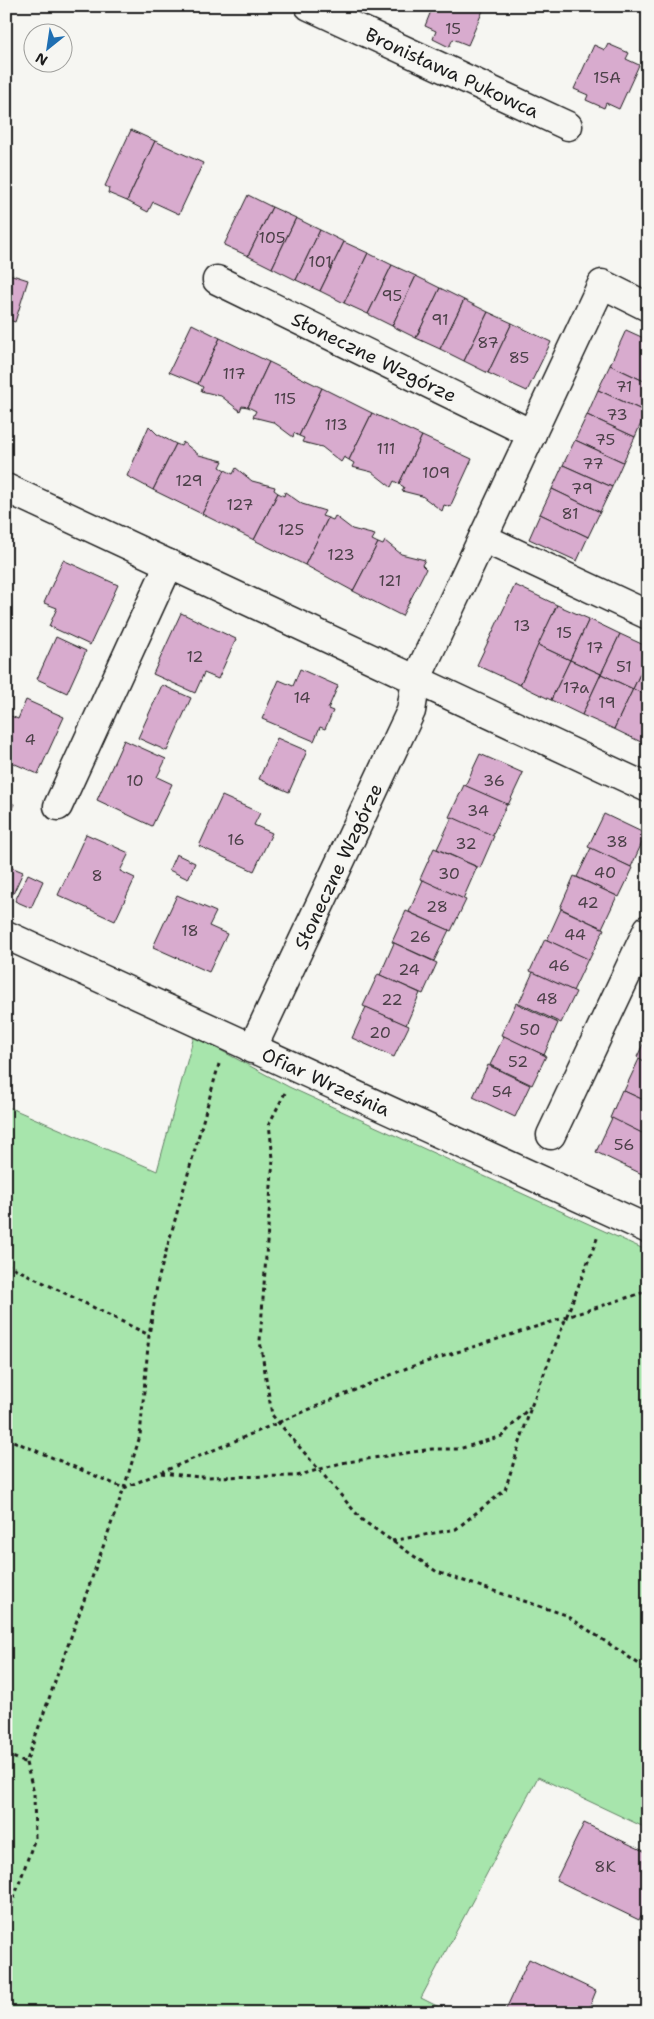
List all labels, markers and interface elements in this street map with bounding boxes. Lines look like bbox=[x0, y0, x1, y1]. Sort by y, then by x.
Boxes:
house number: 15 bbox=[445, 18, 461, 39]
north arrow bbox=[22, 22, 72, 72]
street label: Bronisława Pukowca bbox=[361, 22, 543, 124]
text: N bbox=[32, 49, 51, 70]
house number: 15A bbox=[593, 67, 621, 88]
house number: 105 bbox=[258, 227, 286, 248]
house number: 101 bbox=[308, 251, 332, 272]
house number: 95 bbox=[382, 285, 402, 306]
street label: Słoneczne Wzgórze bbox=[287, 306, 461, 408]
house number: 91 bbox=[431, 309, 449, 330]
house number: 87 bbox=[477, 332, 499, 353]
house number: 85 bbox=[509, 347, 529, 368]
house number: 117 bbox=[222, 363, 246, 384]
house number: 71 bbox=[615, 376, 633, 397]
house number: 115 bbox=[274, 388, 296, 409]
house number: 73 bbox=[606, 404, 628, 425]
house number: 113 bbox=[324, 414, 348, 435]
house number: 75 bbox=[595, 429, 615, 450]
house number: 111 bbox=[377, 438, 395, 459]
house number: 77 bbox=[582, 453, 604, 474]
house number: 109 bbox=[422, 462, 450, 483]
house number: 129 bbox=[175, 470, 203, 491]
house number: 79 bbox=[571, 478, 593, 499]
house number: 127 bbox=[226, 494, 254, 515]
house number: 81 bbox=[561, 503, 579, 524]
house number: 125 bbox=[278, 519, 304, 540]
house number: 123 bbox=[327, 544, 355, 565]
house number: 121 bbox=[379, 570, 401, 591]
house number: 13 bbox=[513, 615, 531, 636]
house number: 15 bbox=[556, 622, 572, 643]
house number: 17 bbox=[586, 637, 604, 658]
house number: 12 bbox=[186, 646, 204, 667]
house number: 51 bbox=[616, 656, 632, 677]
house number: 17a bbox=[563, 677, 589, 698]
house number: 14 bbox=[293, 687, 311, 708]
house number: 19 bbox=[598, 692, 616, 713]
house number: 4 bbox=[24, 729, 36, 750]
house number: 10 bbox=[126, 770, 144, 791]
house number: 36 bbox=[483, 770, 505, 791]
street label: Słoneczne Wzgórze bbox=[289, 779, 388, 954]
house number: 34 bbox=[467, 800, 489, 821]
house number: 16 bbox=[227, 829, 245, 850]
house number: 38 bbox=[606, 831, 628, 852]
house number: 32 bbox=[455, 833, 477, 854]
house number: 40 bbox=[594, 862, 616, 883]
house number: 30 bbox=[438, 863, 460, 884]
house number: 8 bbox=[91, 865, 103, 886]
house number: 42 bbox=[577, 892, 599, 913]
house number: 28 bbox=[426, 896, 448, 917]
house number: 18 bbox=[181, 920, 199, 941]
house number: 44 bbox=[564, 924, 586, 945]
house number: 26 bbox=[409, 926, 431, 947]
house number: 46 bbox=[548, 955, 570, 976]
house number: 24 bbox=[398, 959, 420, 980]
house number: 48 bbox=[536, 988, 558, 1009]
house number: 22 bbox=[381, 989, 403, 1010]
house number: 50 bbox=[520, 1019, 540, 1040]
house number: 20 bbox=[369, 1022, 391, 1043]
street label: Ofiar Września bbox=[258, 1042, 394, 1122]
house number: 52 bbox=[508, 1051, 528, 1072]
house number: 54 bbox=[492, 1081, 512, 1102]
house number: 56 bbox=[614, 1134, 634, 1155]
house number: 8K bbox=[594, 1856, 616, 1877]

